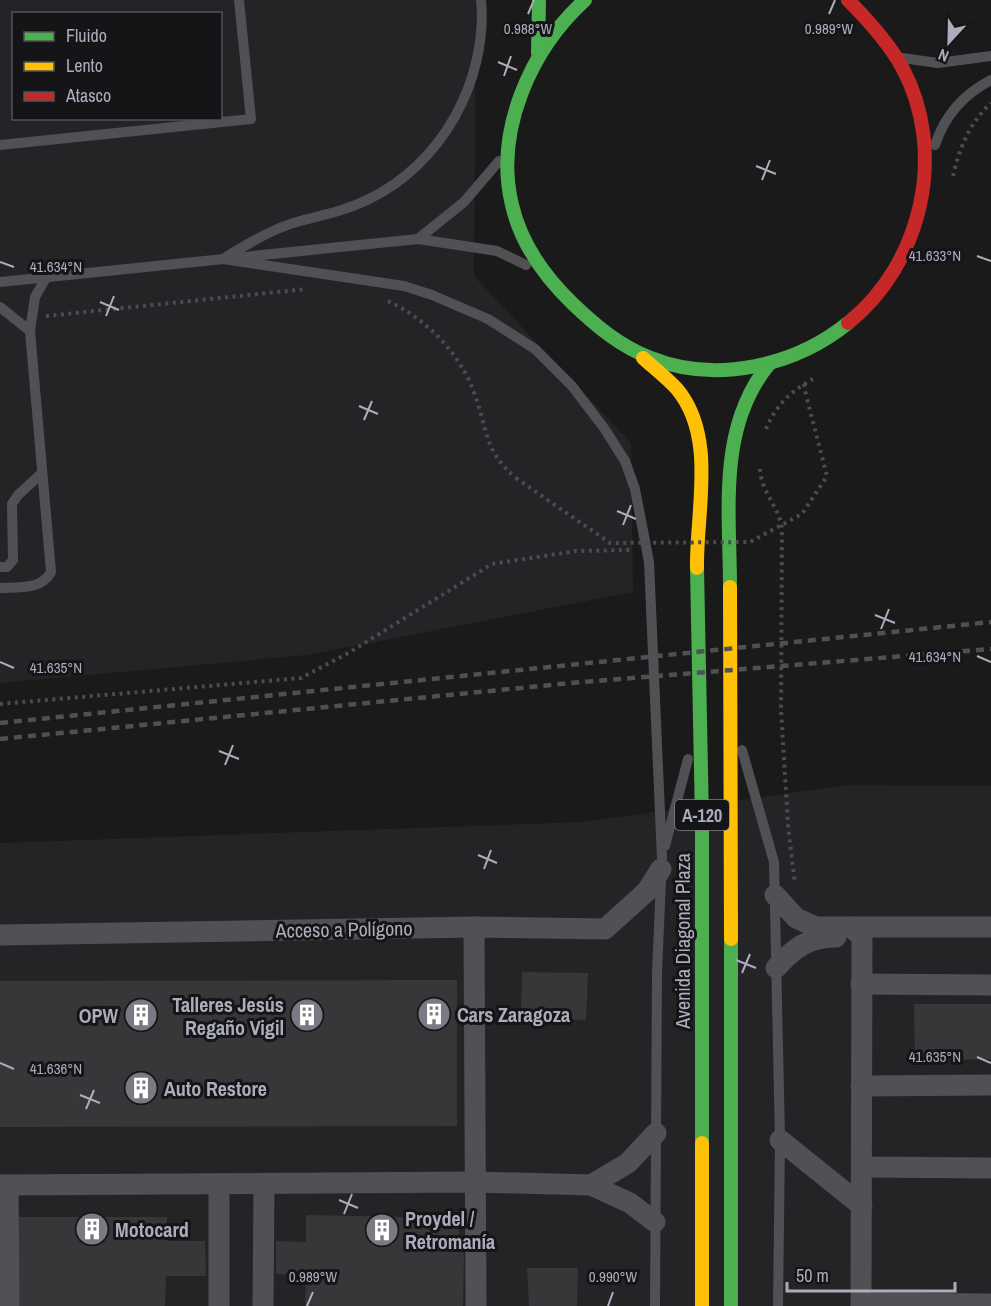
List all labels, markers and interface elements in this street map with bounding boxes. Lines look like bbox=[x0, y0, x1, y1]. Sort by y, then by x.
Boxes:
legend bbox=[12, 12, 222, 120]
north arrow bbox=[919, 12, 979, 72]
text: 0.988°W bbox=[504, 18, 553, 39]
text: 0.989°W bbox=[805, 18, 854, 39]
text: Fluido bbox=[66, 23, 107, 48]
text: N bbox=[935, 44, 952, 68]
text: Lento bbox=[66, 53, 103, 78]
text: Atasco bbox=[65, 83, 111, 108]
text: 41.633°N bbox=[909, 245, 961, 266]
text: 41.634°N bbox=[30, 256, 82, 277]
text: 41.634°N bbox=[909, 646, 961, 667]
text: 41.635°N bbox=[30, 657, 82, 678]
road number: A-120 bbox=[675, 800, 729, 830]
street label: Avenida Diagonal Plaza bbox=[669, 853, 696, 1030]
street label: Acceso a Polígono bbox=[274, 914, 413, 944]
place label: Talleres Jesús Regaño Vigil bbox=[172, 991, 284, 1041]
building icon: Cars Zaragoza bbox=[416, 996, 452, 1032]
building icon: OPW bbox=[123, 997, 159, 1033]
building icon: Talleres Jesús Regaño Vigil bbox=[289, 997, 325, 1033]
place label: Cars Zaragoza bbox=[457, 1001, 570, 1028]
place label: OPW bbox=[79, 1002, 119, 1029]
text: 41.635°N bbox=[909, 1046, 961, 1067]
text: 41.636°N bbox=[30, 1058, 82, 1079]
building icon: Auto Restore bbox=[123, 1070, 159, 1106]
place label: Auto Restore bbox=[164, 1075, 267, 1102]
place label: Proydel / Retromanía bbox=[405, 1205, 495, 1255]
building icon: Motocard bbox=[74, 1211, 110, 1247]
building icon: Proydel / Retromanía bbox=[364, 1212, 400, 1248]
place label: Motocard bbox=[115, 1216, 189, 1243]
scale bar bbox=[787, 1255, 955, 1293]
text: 50 m bbox=[796, 1263, 829, 1288]
text: 0.989°W bbox=[289, 1266, 338, 1287]
text: 0.990°W bbox=[589, 1266, 638, 1287]

